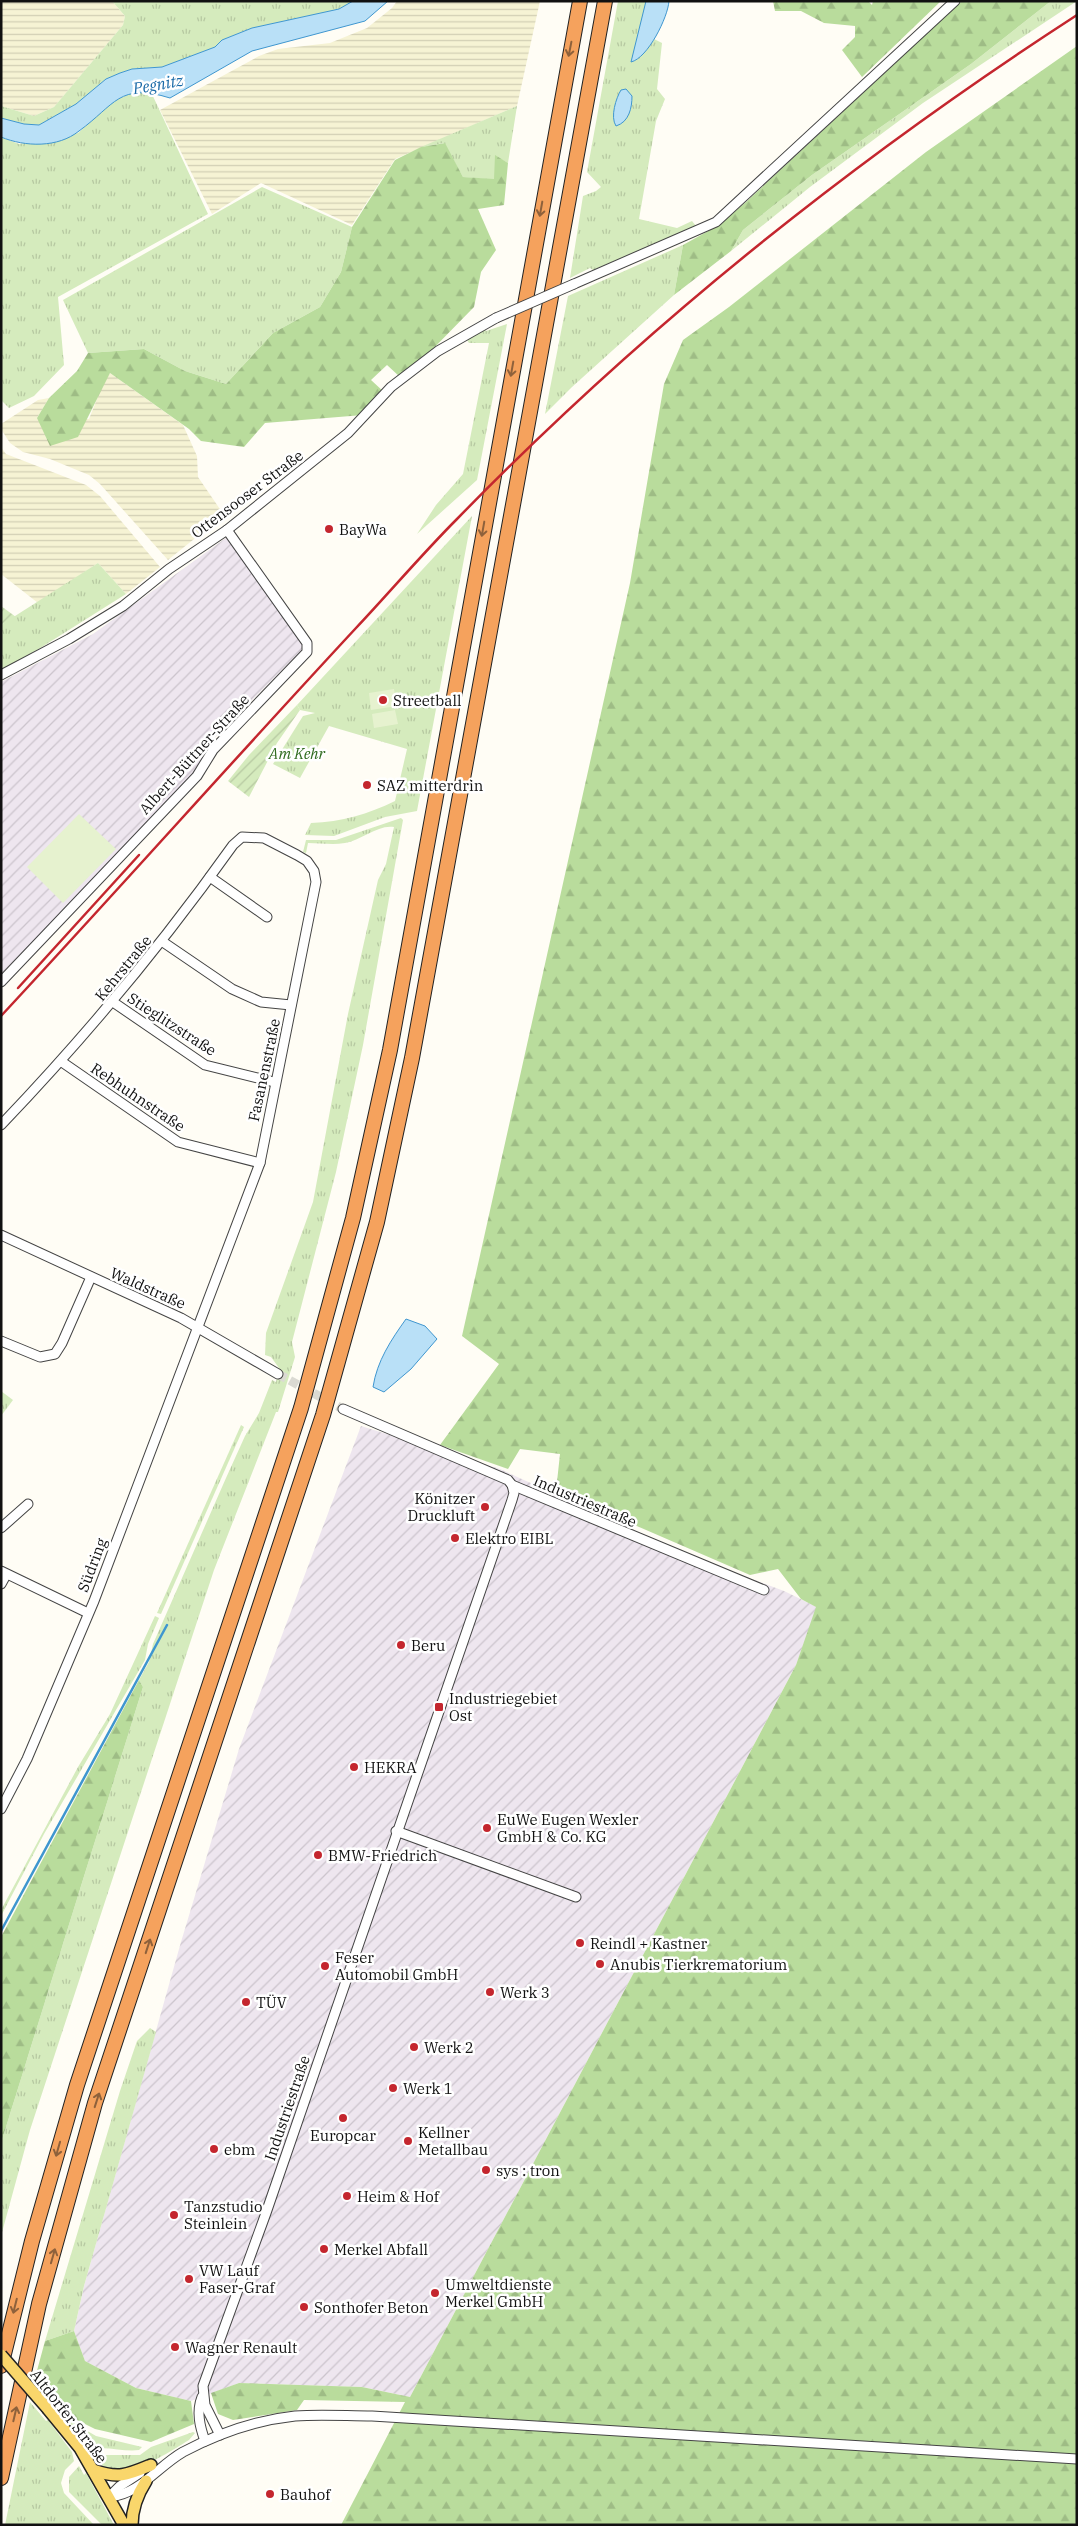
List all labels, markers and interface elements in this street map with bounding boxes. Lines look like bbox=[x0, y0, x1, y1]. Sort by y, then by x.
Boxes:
one-way arrow bbox=[565, 41, 575, 57]
water label: Pegnitz bbox=[130, 70, 185, 98]
one-way arrow bbox=[535, 201, 545, 217]
one-way arrow bbox=[506, 360, 516, 376]
street label: Ottensooser Straße bbox=[187, 446, 307, 542]
place label: BayWa bbox=[339, 520, 387, 539]
one-way arrow bbox=[477, 520, 487, 536]
marker: BayWa bbox=[323, 523, 335, 535]
street label: Albert-Büttner-Straße bbox=[135, 690, 253, 818]
place label: Streetball bbox=[393, 691, 461, 710]
marker: Streetball bbox=[377, 694, 389, 706]
park label: Am Kehr bbox=[268, 744, 326, 763]
place label: SAZ mitterdrin bbox=[377, 776, 484, 795]
marker: SAZ mitterdrin bbox=[361, 779, 373, 791]
street label: Kehrstraße bbox=[91, 931, 155, 1005]
street label: Stieglitzstraße bbox=[124, 988, 220, 1060]
street label: Fasanenstraße bbox=[244, 1017, 284, 1123]
street label: Rebhuhnstraße bbox=[87, 1059, 189, 1135]
street label: Waldstraße bbox=[107, 1263, 189, 1313]
street label: Industriestraße bbox=[531, 1471, 639, 1531]
place label: Könitzer Druckluft bbox=[407, 1489, 475, 1525]
marker: Könitzer Druckluft bbox=[479, 1501, 491, 1513]
place label: Elektro EIBL bbox=[465, 1529, 554, 1548]
marker: Elektro EIBL bbox=[449, 1532, 461, 1544]
street label: Südring bbox=[73, 1535, 111, 1595]
place label: Beru bbox=[411, 1636, 445, 1655]
marker: Beru bbox=[395, 1639, 407, 1651]
place label: Industriegebiet Ost bbox=[449, 1689, 557, 1725]
marker: Industriegebiet Ost bbox=[433, 1701, 445, 1713]
place label: HEKRA bbox=[364, 1758, 417, 1777]
marker: HEKRA bbox=[348, 1761, 360, 1773]
place label: EuWe Eugen Wexler GmbH & Co. KG bbox=[497, 1810, 639, 1846]
marker: EuWe Eugen Wexler GmbH & Co. KG bbox=[481, 1822, 493, 1834]
place label: BMW-Friedrich bbox=[328, 1846, 437, 1865]
marker: BMW-Friedrich bbox=[312, 1849, 324, 1861]
place label: Reindl + Kastner bbox=[590, 1934, 707, 1953]
marker: Reindl + Kastner bbox=[574, 1937, 586, 1949]
one-way arrow bbox=[143, 1938, 153, 1954]
place label: Feser Automobil GmbH bbox=[335, 1948, 458, 1984]
place label: Anubis Tierkrematorium bbox=[610, 1955, 787, 1974]
marker: Anubis Tierkrematorium bbox=[594, 1958, 606, 1970]
marker: Feser Automobil GmbH bbox=[319, 1960, 331, 1972]
place label: Werk 3 bbox=[500, 1983, 550, 2002]
marker: Werk 3 bbox=[484, 1986, 496, 1998]
place label: TÜV bbox=[256, 1993, 287, 2012]
marker: TÜV bbox=[240, 1996, 252, 2008]
place label: Werk 2 bbox=[424, 2038, 474, 2057]
marker: Werk 2 bbox=[408, 2041, 420, 2053]
street label: Industriestraße bbox=[260, 2053, 314, 2163]
place label: Werk 1 bbox=[403, 2079, 453, 2098]
marker: Werk 1 bbox=[387, 2082, 399, 2094]
one-way arrow bbox=[92, 2092, 102, 2108]
marker: Europcar bbox=[337, 2112, 349, 2124]
place label: Kellner Metallbau bbox=[418, 2123, 488, 2159]
place label: Europcar bbox=[310, 2126, 376, 2145]
marker: Kellner Metallbau bbox=[402, 2135, 414, 2147]
one-way arrow bbox=[53, 2140, 63, 2156]
place label: ebm bbox=[224, 2140, 255, 2159]
marker: ebm bbox=[208, 2143, 220, 2155]
place label: sys : tron bbox=[496, 2161, 560, 2180]
marker: sys : tron bbox=[480, 2164, 492, 2176]
place label: Heim & Hof bbox=[357, 2187, 440, 2206]
marker: Heim & Hof bbox=[341, 2190, 353, 2202]
place label: Tanzstudio Steinlein bbox=[184, 2197, 263, 2233]
marker: Tanzstudio Steinlein bbox=[168, 2209, 180, 2221]
place label: Merkel Abfall bbox=[334, 2240, 428, 2259]
marker: Merkel Abfall bbox=[318, 2243, 330, 2255]
one-way arrow bbox=[48, 2249, 58, 2265]
place label: VW Lauf Faser-Graf bbox=[199, 2261, 276, 2297]
marker: VW Lauf Faser-Graf bbox=[183, 2273, 195, 2285]
place label: Umweltdienste Merkel GmbH bbox=[445, 2275, 552, 2311]
marker: Umweltdienste Merkel GmbH bbox=[429, 2287, 441, 2299]
one-way arrow bbox=[10, 2297, 20, 2313]
place label: Sonthofer Beton bbox=[314, 2298, 429, 2317]
marker: Sonthofer Beton bbox=[298, 2301, 310, 2313]
place label: Wagner Renault bbox=[185, 2338, 297, 2357]
marker: Wagner Renault bbox=[169, 2341, 181, 2353]
street label: Altdorfer Straße bbox=[26, 2365, 112, 2467]
one-way arrow bbox=[11, 2407, 20, 2423]
place label: Bauhof bbox=[280, 2485, 331, 2504]
marker: Bauhof bbox=[264, 2488, 276, 2500]

